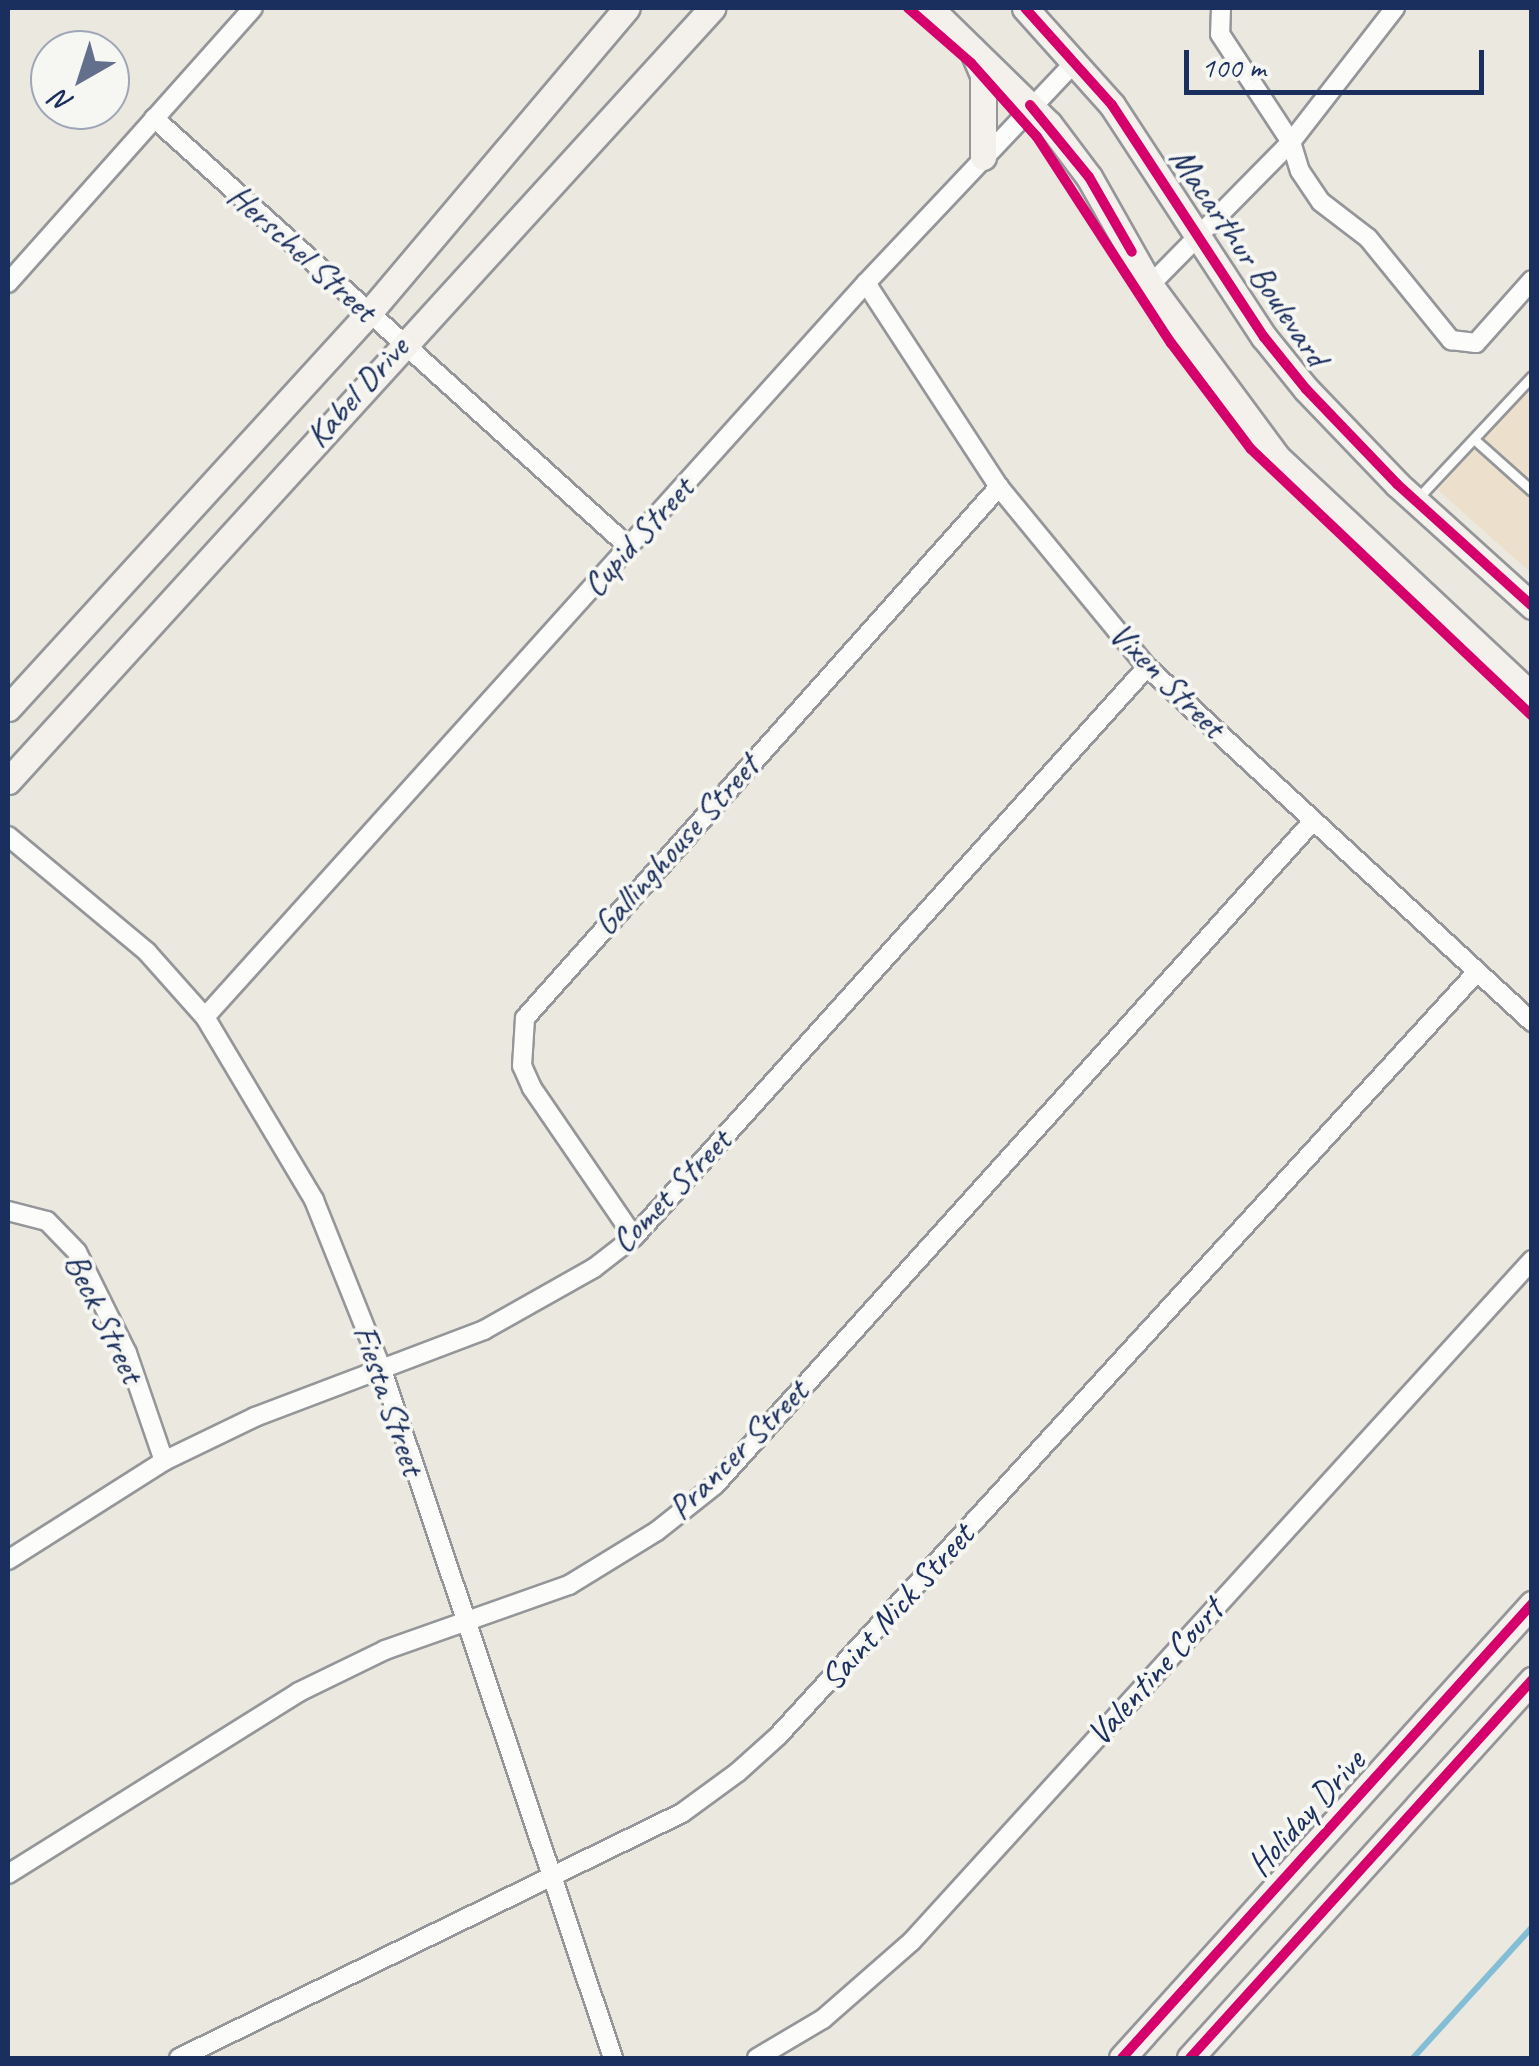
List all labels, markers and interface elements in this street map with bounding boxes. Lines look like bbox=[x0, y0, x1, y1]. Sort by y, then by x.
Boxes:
north arrow bbox=[30, 30, 130, 130]
scale bar bbox=[1189, 30, 1489, 92]
text: 100 m bbox=[1201, 48, 1266, 86]
text: N bbox=[44, 83, 80, 121]
street label: Macarthur Boulevard bbox=[1160, 139, 1338, 375]
street label: Herschel Street bbox=[219, 175, 385, 331]
street label: Kabel Drive bbox=[296, 328, 418, 456]
street label: Cupid Street bbox=[573, 468, 703, 606]
street label: Vixen Street bbox=[1100, 613, 1234, 747]
street label: Gallinghouse Street bbox=[584, 746, 768, 944]
street label: Comet Street bbox=[602, 1120, 740, 1262]
street label: Beck Street bbox=[55, 1246, 153, 1390]
street label: Fiesta Street bbox=[344, 1319, 434, 1481]
street label: Prancer Street bbox=[659, 1371, 817, 1529]
street label: Saint Nick Street bbox=[810, 1514, 984, 1700]
street label: Valentine Court bbox=[1078, 1590, 1232, 1754]
street label: Holiday Drive bbox=[1238, 1741, 1374, 1885]

